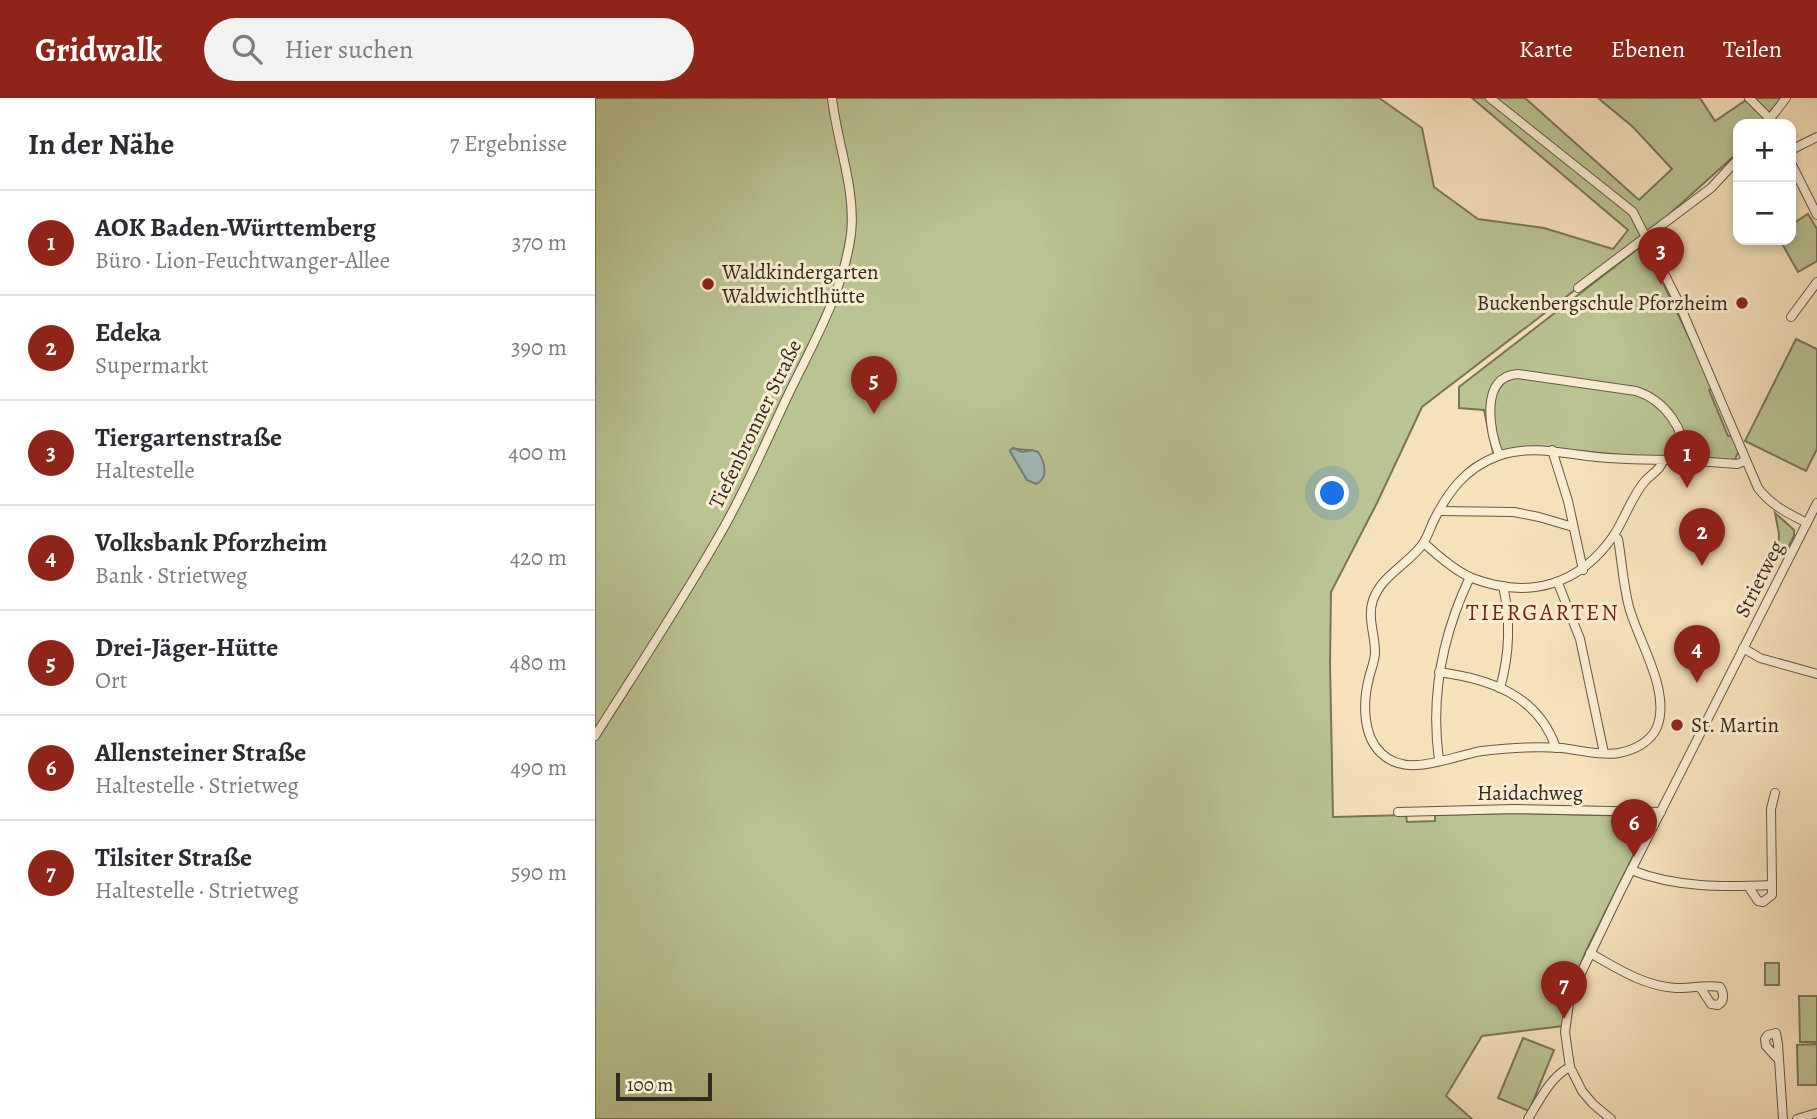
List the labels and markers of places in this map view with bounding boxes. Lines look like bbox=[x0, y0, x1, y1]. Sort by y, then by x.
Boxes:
pin: 3 bbox=[1638, 227, 1684, 285]
place label: Waldkindergarten Waldwichtlhütte bbox=[721, 258, 879, 310]
marker: Waldkindergarten Waldwichtlhütte bbox=[700, 276, 716, 292]
place label: Buckenbergschule Pforzheim bbox=[1477, 289, 1728, 317]
marker: Buckenbergschule Pforzheim bbox=[1734, 295, 1750, 311]
pin: 5 bbox=[851, 356, 897, 414]
pin: 1 bbox=[1664, 430, 1710, 488]
pin: 2 bbox=[1679, 508, 1725, 566]
pin: 4 bbox=[1674, 625, 1720, 683]
place label: St. Martin bbox=[1691, 711, 1779, 739]
marker: St. Martin bbox=[1669, 717, 1685, 733]
pin: 6 bbox=[1611, 799, 1657, 857]
pin: 7 bbox=[1541, 961, 1587, 1019]

